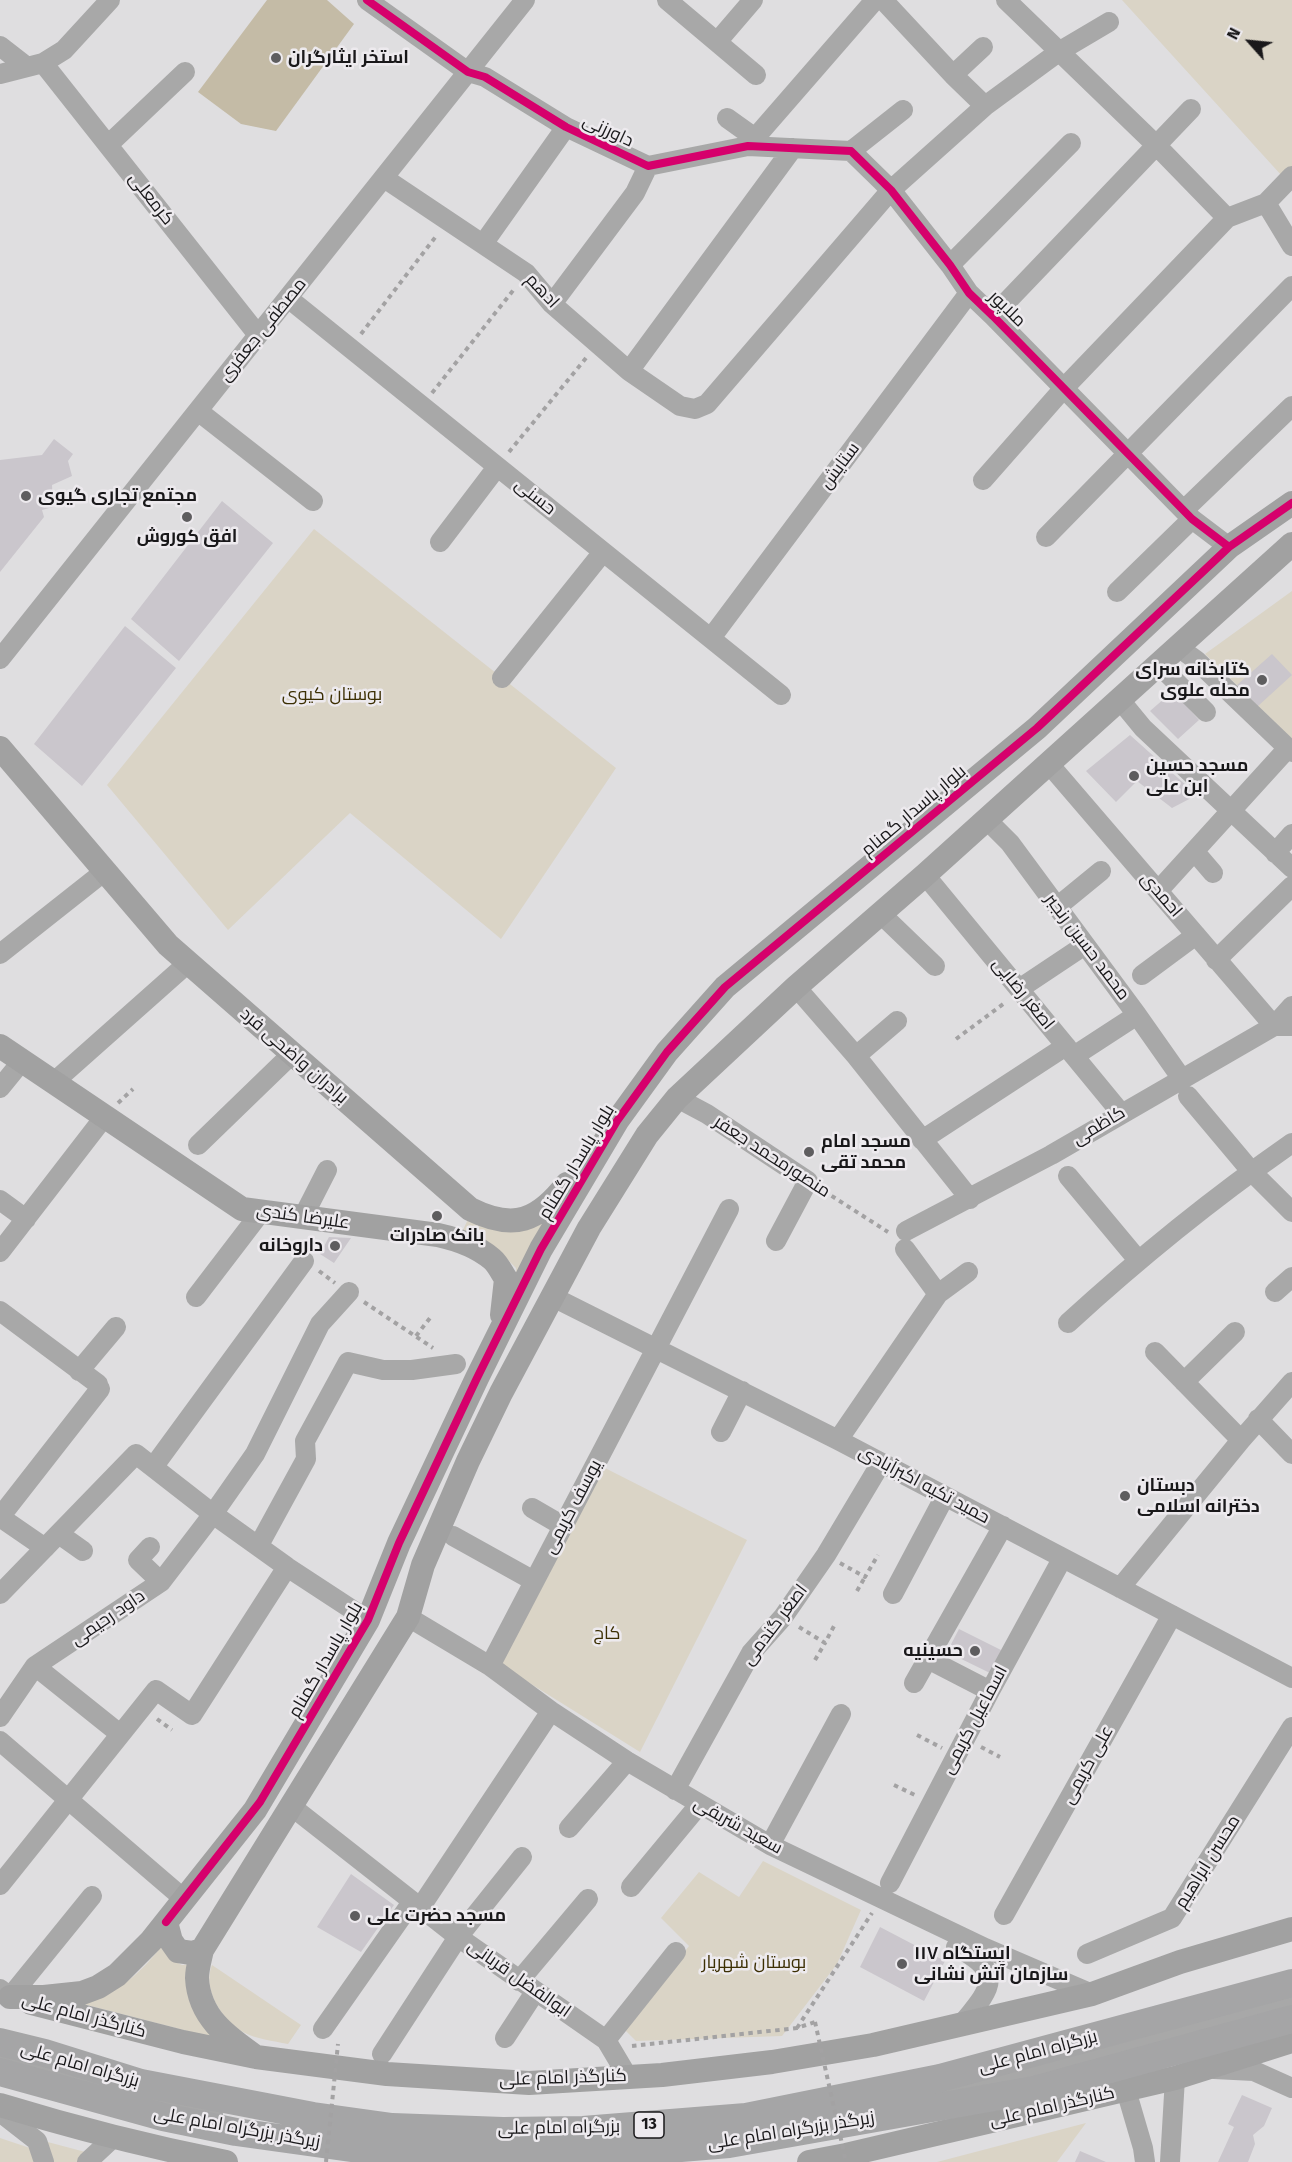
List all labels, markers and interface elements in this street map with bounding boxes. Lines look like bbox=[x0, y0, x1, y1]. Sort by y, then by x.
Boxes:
north arrow bbox=[1220, 12, 1280, 72]
text: N bbox=[1223, 25, 1244, 43]
place label: استخر ایثارگران bbox=[288, 47, 409, 69]
marker: استخر ایثارگران bbox=[269, 51, 283, 65]
street label: داورزنی bbox=[579, 110, 637, 152]
street label: کرمعلی bbox=[124, 168, 178, 230]
street label: ادهم bbox=[521, 269, 563, 313]
street label: مصطفی جعفری bbox=[215, 274, 311, 386]
street label: ملاپور bbox=[984, 286, 1030, 332]
street label: ستایش bbox=[816, 438, 864, 494]
street label: حسنی bbox=[510, 474, 560, 520]
place label: مجتمع تجاری گیوی bbox=[38, 485, 197, 507]
marker: مجتمع تجاری گیوی bbox=[19, 489, 33, 503]
marker: افق کوروش bbox=[180, 510, 194, 524]
place label: افق کوروش bbox=[137, 526, 237, 548]
place label: کتابخانه سرای محله علوی bbox=[1135, 659, 1250, 702]
marker: کتابخانه سرای محله علوی bbox=[1255, 673, 1269, 687]
park label: بوستان کیوی bbox=[282, 684, 382, 706]
place label: مسجد حسین ابن علی bbox=[1146, 755, 1248, 798]
street label: بلوار پاسدار گمنام bbox=[857, 761, 971, 861]
marker: مسجد حسین ابن علی bbox=[1127, 769, 1141, 783]
street label: احمدی bbox=[1136, 868, 1186, 922]
street label: محمد حسین رنجبر bbox=[1040, 889, 1134, 1005]
street label: اصغر رضایی bbox=[987, 953, 1059, 1035]
street label: برادران واضحی فرد bbox=[236, 1003, 352, 1109]
street label: بلوار پاسدار گمنام bbox=[534, 1101, 620, 1223]
street label: کاظمی bbox=[1069, 1102, 1129, 1150]
street label: منصورمحمد جعفر bbox=[710, 1111, 834, 1203]
place label: مسجد امام محمد تقی bbox=[821, 1131, 911, 1174]
marker: مسجد امام محمد تقی bbox=[802, 1145, 816, 1159]
street label: علیرضا کندی bbox=[255, 1200, 351, 1234]
marker: بانک صادرات bbox=[430, 1209, 444, 1223]
place label: بانک صادرات bbox=[390, 1225, 484, 1247]
place label: داروخانه bbox=[259, 1235, 323, 1257]
marker: داروخانه bbox=[328, 1239, 342, 1253]
street label: حمید تکیه اکبرآبادی bbox=[855, 1441, 993, 1529]
street label: یوسف کریمی bbox=[539, 1456, 607, 1558]
place label: دبستان دخترانه اسلامی bbox=[1137, 1475, 1260, 1518]
marker: دبستان دخترانه اسلامی bbox=[1118, 1489, 1132, 1503]
street label: اصغر گندمی bbox=[738, 1580, 812, 1670]
street label: داود رحیمی bbox=[67, 1585, 149, 1651]
street label: بلوار پاسدار گمنام bbox=[284, 1598, 368, 1722]
park label: کاج bbox=[594, 1623, 620, 1645]
place label: حسینیه bbox=[903, 1640, 963, 1662]
marker: حسینیه bbox=[968, 1644, 982, 1658]
street label: اسماعیل کریمی bbox=[937, 1662, 1013, 1778]
street label: علی کریمی bbox=[1058, 1722, 1118, 1808]
street label: سعید شریفی bbox=[690, 1793, 786, 1859]
street label: محسن ابراهیم bbox=[1171, 1811, 1245, 1913]
place label: مسجد حضرت علی bbox=[367, 1905, 506, 1927]
marker: مسجد حضرت علی bbox=[348, 1909, 362, 1923]
street label: ابوالفضل قربانی bbox=[463, 1935, 575, 2023]
place label: ایستگاه ۱۱۷ سازمان آتش نشانی bbox=[914, 1943, 1068, 1986]
park label: بوستان شهریار bbox=[702, 1952, 806, 1974]
marker: ایستگاه ۱۱۷ سازمان آتش نشانی bbox=[895, 1957, 909, 1971]
street label: کنارگذر امام علی bbox=[20, 1989, 148, 2043]
street label: بزرگراه امام علی bbox=[976, 2026, 1100, 2078]
street label: بزرگراه امام علی bbox=[18, 2038, 142, 2092]
street label: کنارگذر امام علی bbox=[499, 2065, 627, 2091]
street label: کنارگذر امام علی bbox=[987, 2082, 1117, 2132]
street label: زیرگذر بزرگراه امام علی bbox=[152, 2103, 322, 2153]
street label: زیرگذر بزرگراه امام علی bbox=[706, 2107, 876, 2155]
road number: 13 bbox=[634, 2112, 664, 2138]
street label: بزرگراه امام علی bbox=[498, 2116, 620, 2140]

